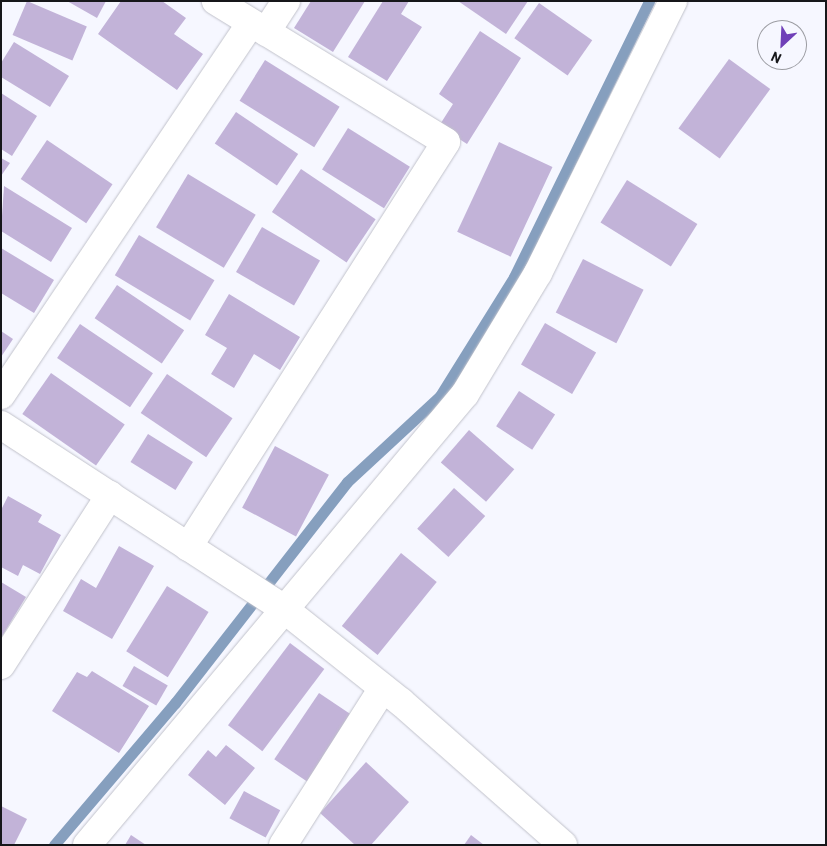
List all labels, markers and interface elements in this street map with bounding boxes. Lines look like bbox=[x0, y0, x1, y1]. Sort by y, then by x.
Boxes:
north arrow bbox=[757, 20, 807, 70]
text: N bbox=[768, 48, 784, 68]

